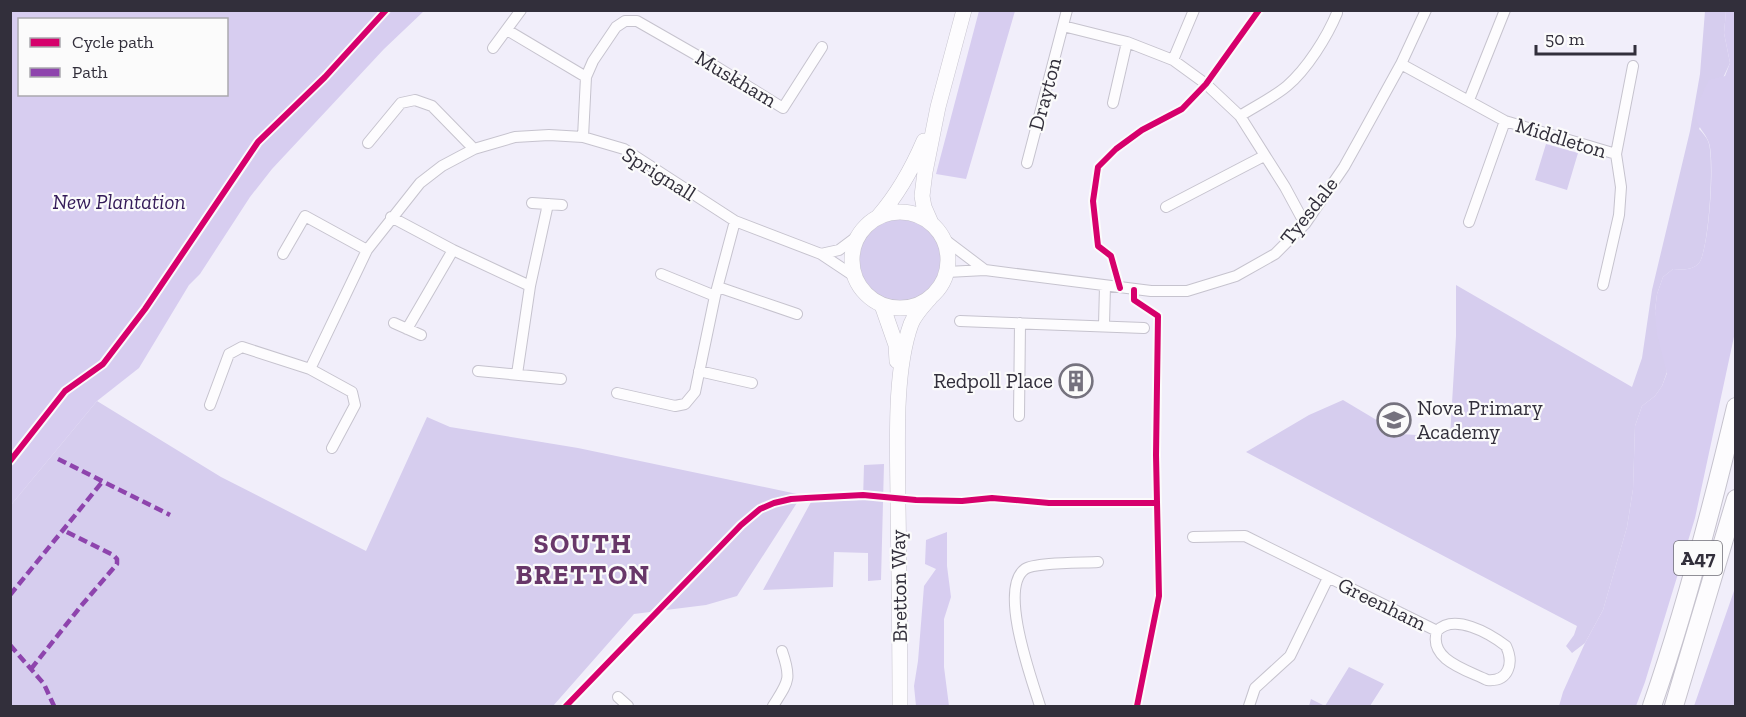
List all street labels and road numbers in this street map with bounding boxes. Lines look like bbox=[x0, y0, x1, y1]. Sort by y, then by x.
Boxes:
street label: Muskham bbox=[691, 45, 781, 112]
street label: Drayton bbox=[1023, 55, 1066, 133]
street label: Middleton bbox=[1513, 112, 1610, 163]
street label: Sprignall bbox=[618, 141, 701, 206]
street label: Tyesdale bbox=[1274, 172, 1343, 250]
street label: Bretton Way bbox=[885, 529, 912, 643]
road number: A47 bbox=[1674, 541, 1722, 575]
street label: Greenham bbox=[1334, 571, 1430, 636]

